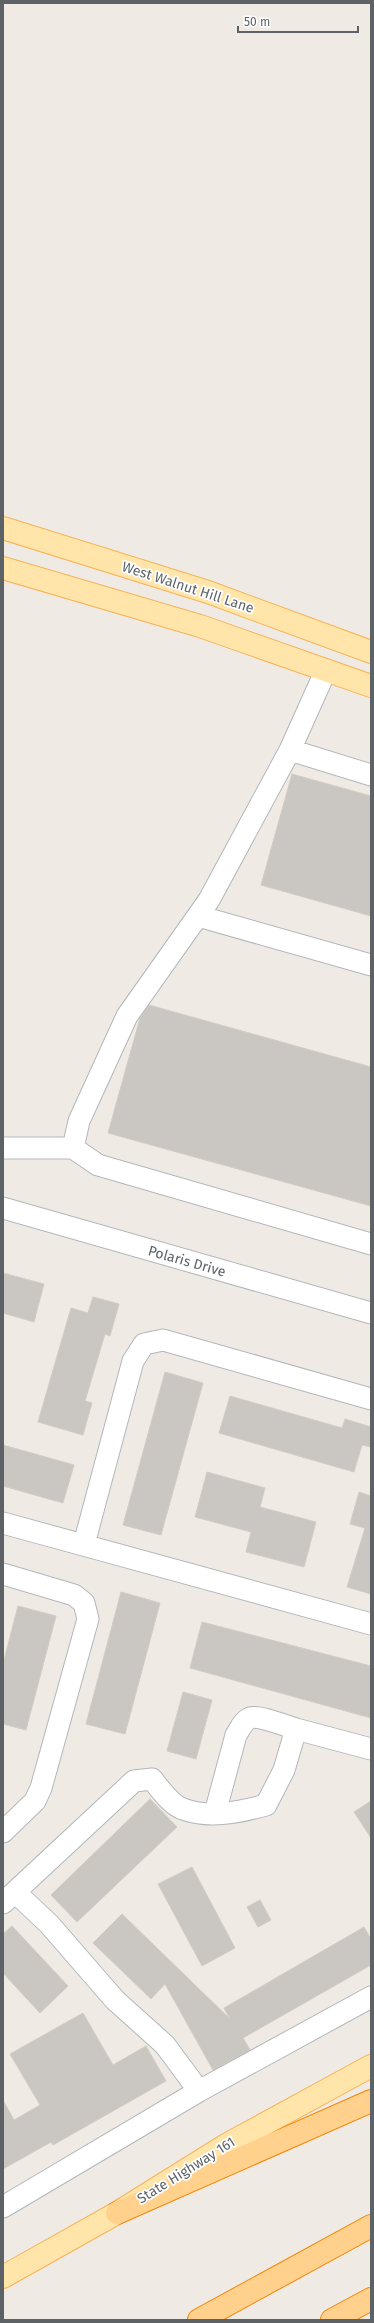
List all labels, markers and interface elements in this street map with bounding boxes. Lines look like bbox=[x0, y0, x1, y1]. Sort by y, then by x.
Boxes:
scale bar bbox=[238, 8, 358, 34]
text: 50 m bbox=[244, 15, 270, 29]
street label: West Walnut Hill Lane bbox=[120, 558, 256, 617]
street label: Polaris Drive bbox=[146, 1242, 228, 1281]
street label: State Highway 161 bbox=[134, 2134, 238, 2207]

